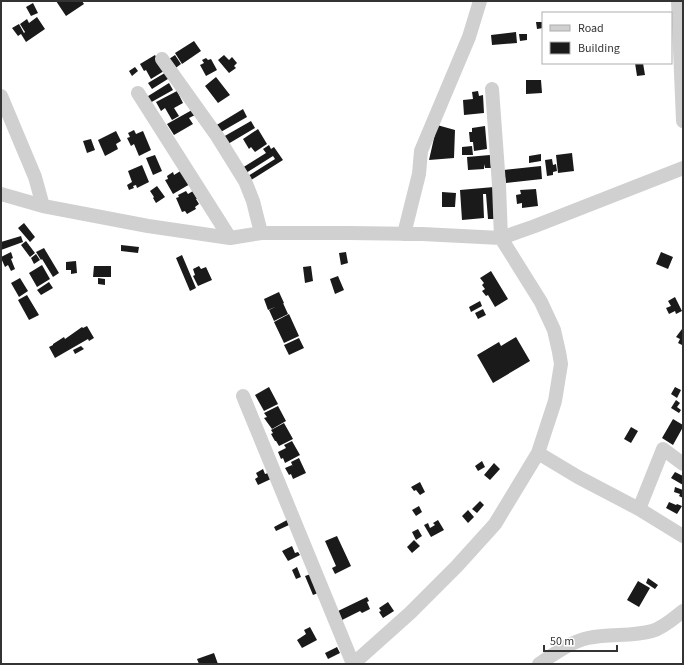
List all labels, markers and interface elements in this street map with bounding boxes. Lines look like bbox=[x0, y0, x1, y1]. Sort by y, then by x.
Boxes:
legend bbox=[542, 12, 672, 64]
text: Road bbox=[578, 20, 604, 37]
text: Building bbox=[578, 40, 620, 57]
scale bar bbox=[544, 627, 617, 653]
text: 50 m bbox=[550, 633, 574, 650]

